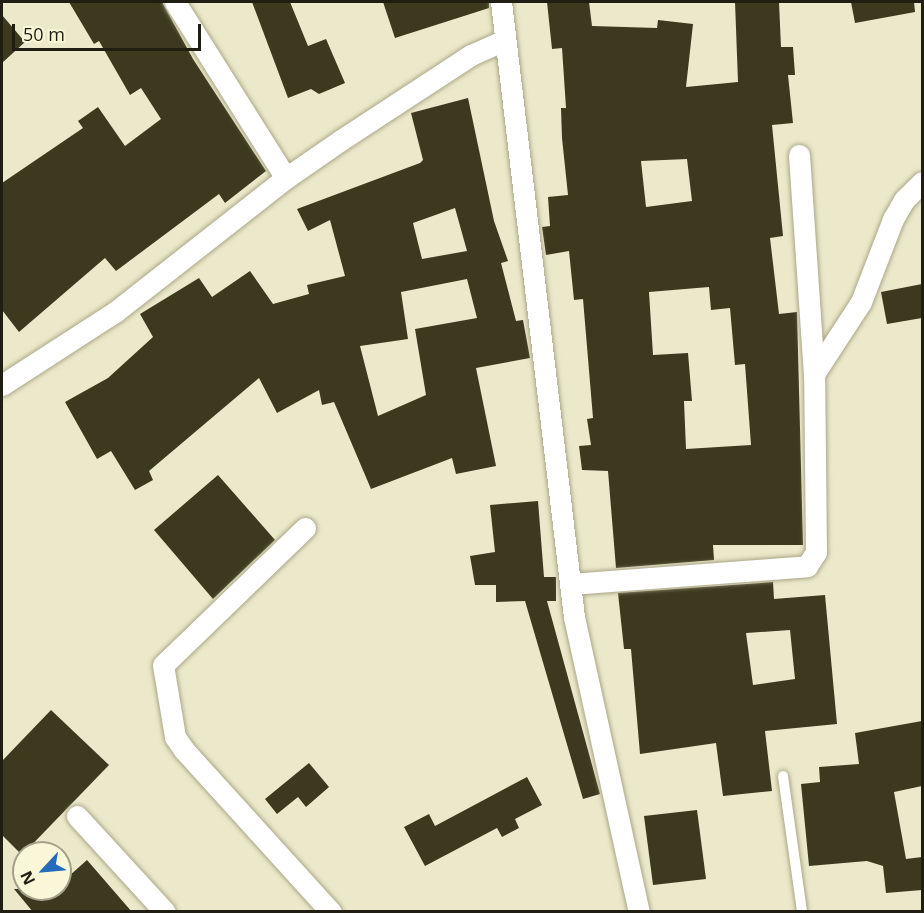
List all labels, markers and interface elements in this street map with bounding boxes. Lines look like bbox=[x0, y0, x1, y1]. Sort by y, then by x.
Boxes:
scale bar bbox=[15, 12, 204, 50]
text: 50 m bbox=[23, 22, 65, 46]
north arrow bbox=[12, 841, 72, 901]
text: N bbox=[15, 867, 40, 889]

